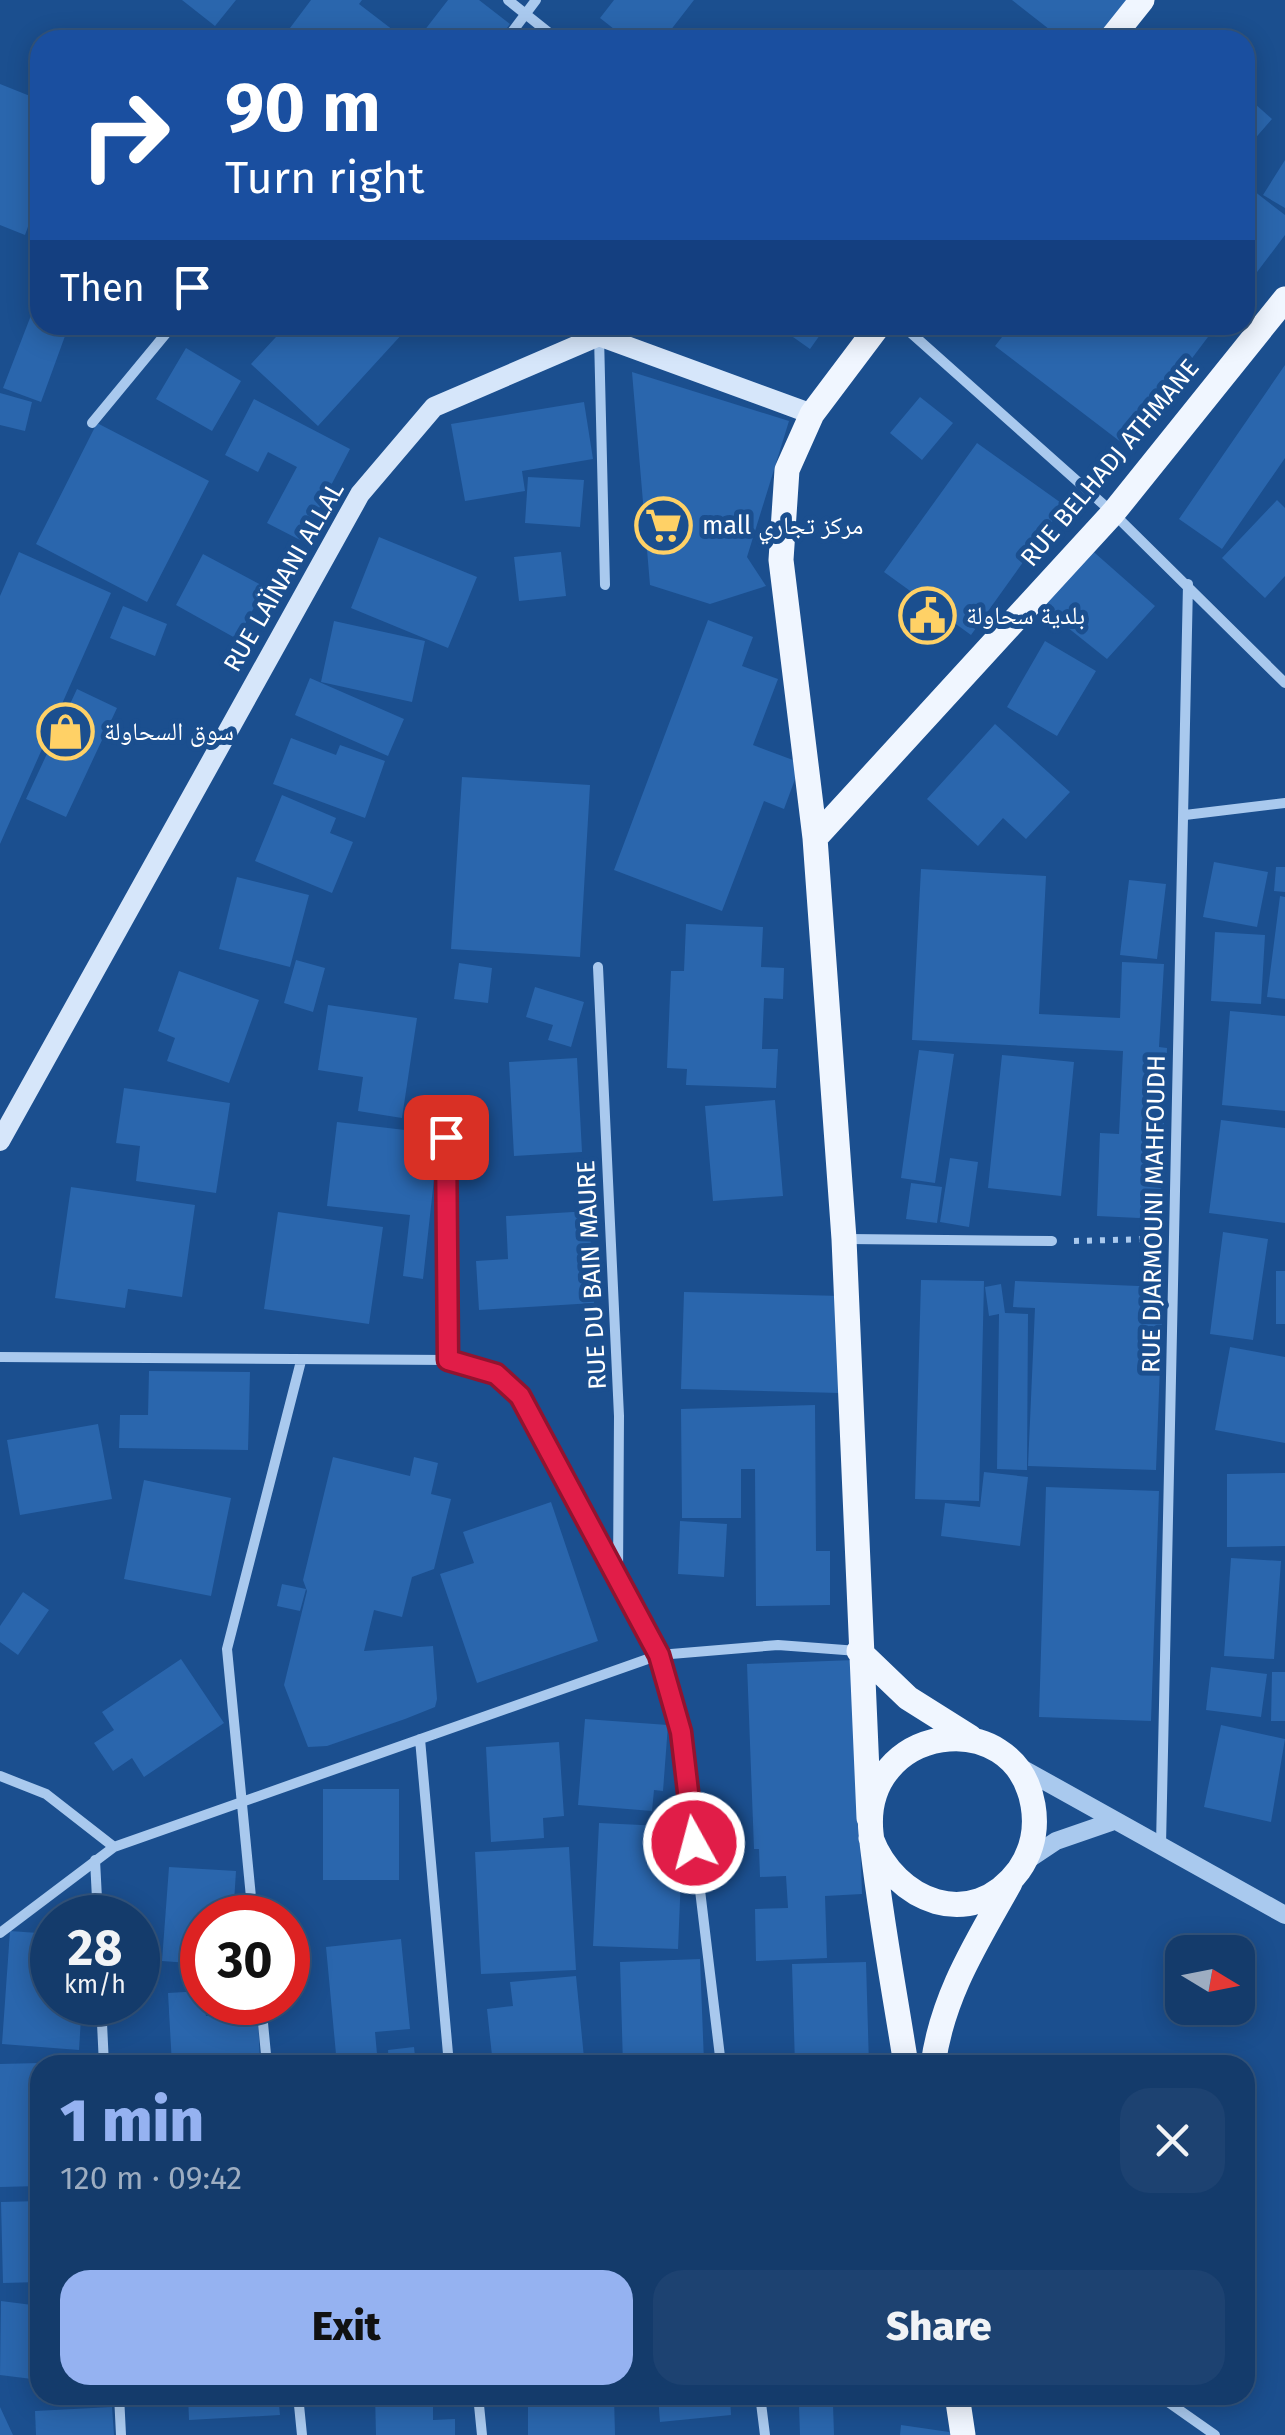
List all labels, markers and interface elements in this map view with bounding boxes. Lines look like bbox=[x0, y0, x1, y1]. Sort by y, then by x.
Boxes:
text: 90 m bbox=[225, 66, 381, 150]
icon: right bbox=[60, 70, 190, 200]
text: Turn right bbox=[225, 151, 424, 205]
icon: arrive bbox=[165, 260, 220, 315]
text: Then bbox=[60, 265, 145, 311]
street label: RUE BELHADJ ATHMANE bbox=[1015, 353, 1205, 573]
street label: RUE LAÏNANI ALLAL bbox=[217, 477, 351, 677]
supermarket icon: mall مركز تجاري bbox=[633, 496, 693, 556]
place label: mall مركز تجاري bbox=[702, 511, 863, 545]
public building icon: بلدية سحاولة bbox=[897, 586, 957, 646]
place label: بلدية سحاولة bbox=[966, 601, 1085, 631]
shop icon: سوق السحاولة bbox=[35, 702, 95, 762]
place label: سوق السحاولة bbox=[104, 717, 234, 747]
street label: RUE DJARMOUNI MAHFOUDH bbox=[1136, 1055, 1172, 1373]
pin bbox=[404, 1095, 489, 1180]
icon: arrive bbox=[419, 1110, 474, 1165]
street label: RUE DU BAIN MAURE bbox=[571, 1159, 613, 1391]
position arrow bbox=[642, 1791, 746, 1895]
speed limit sign: 30 bbox=[180, 1895, 310, 2025]
text: 28 bbox=[68, 1918, 122, 1978]
north arrow bbox=[1165, 1935, 1255, 2025]
map controls bbox=[1165, 1935, 1255, 2025]
text: km/h bbox=[64, 1970, 126, 2000]
text: 1 min bbox=[60, 2085, 204, 2157]
button: close bbox=[1120, 2088, 1225, 2193]
text: 120 m · 09:42 bbox=[60, 2159, 242, 2197]
button: Exit bbox=[60, 2270, 633, 2385]
button: Share bbox=[653, 2270, 1225, 2385]

